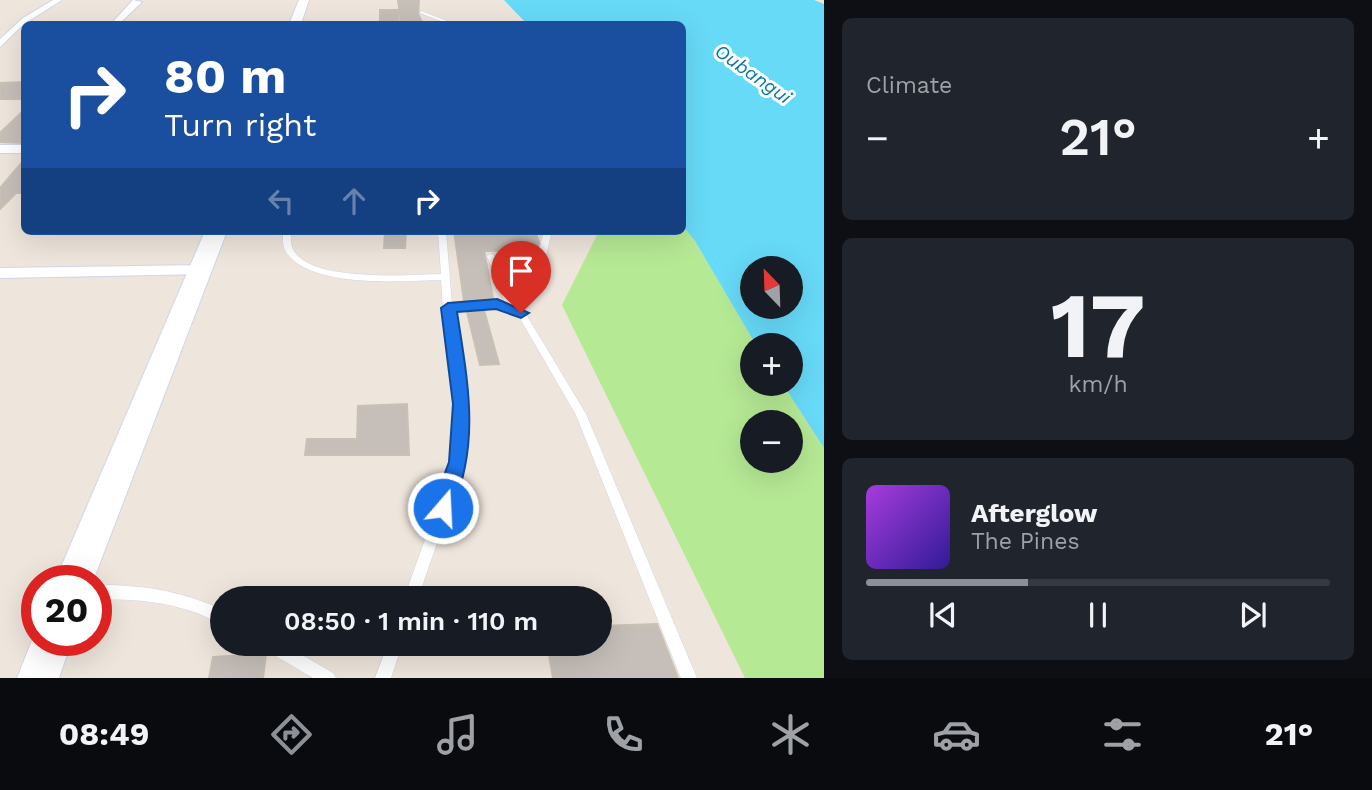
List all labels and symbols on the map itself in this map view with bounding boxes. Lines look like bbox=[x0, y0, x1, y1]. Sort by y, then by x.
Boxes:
water label: Oubangui bbox=[710, 39, 797, 109]
pin bbox=[491, 241, 551, 313]
north arrow bbox=[740, 256, 803, 318]
position arrow bbox=[406, 471, 480, 545]
speed limit sign: 20 bbox=[21, 565, 112, 656]

